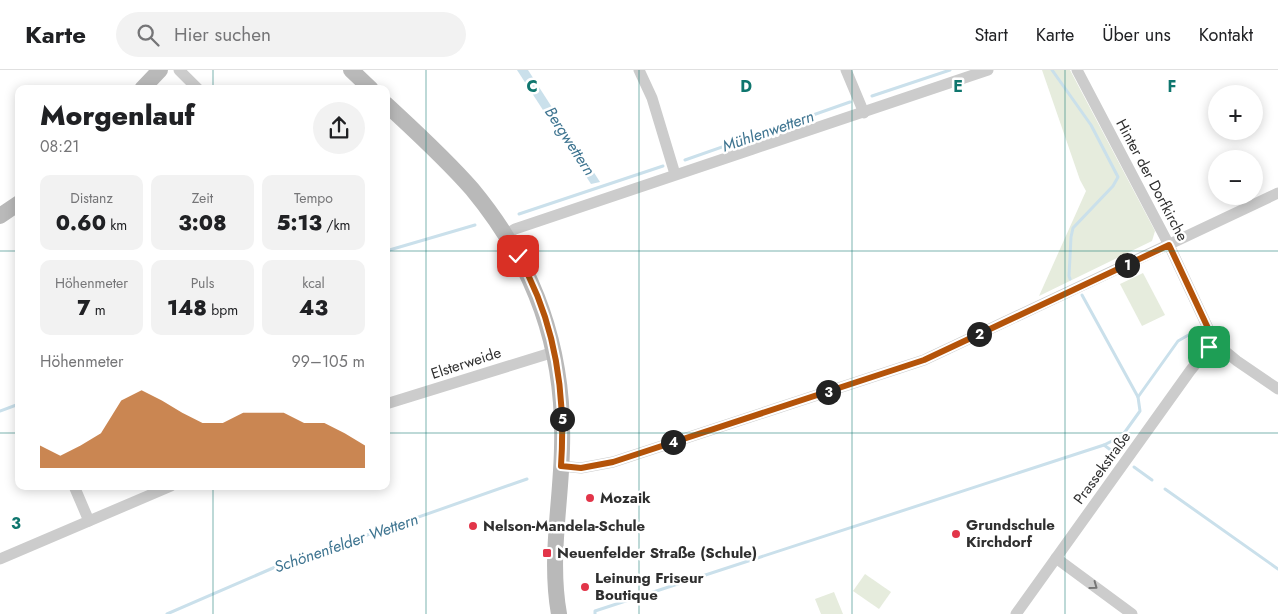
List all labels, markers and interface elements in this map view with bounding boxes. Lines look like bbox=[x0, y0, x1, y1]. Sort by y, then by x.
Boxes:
search box bbox=[116, 12, 466, 57]
text: Karte bbox=[25, 17, 86, 52]
icon: search bbox=[134, 21, 162, 49]
text: Hier suchen bbox=[174, 21, 271, 48]
text: Start bbox=[974, 22, 1008, 48]
text: Karte bbox=[1036, 22, 1074, 48]
text: Über uns bbox=[1102, 22, 1171, 48]
text: Kontakt bbox=[1199, 22, 1253, 48]
text: C bbox=[526, 75, 538, 98]
text: D bbox=[740, 75, 752, 98]
text: E bbox=[953, 75, 963, 98]
text: F bbox=[1168, 75, 1176, 98]
map controls bbox=[1208, 85, 1263, 205]
button: + bbox=[1208, 85, 1263, 140]
text: Morgenlauf bbox=[40, 95, 195, 136]
button: share bbox=[313, 102, 365, 154]
water label: Bergwettern bbox=[539, 102, 601, 180]
water label: Mühlenwettern bbox=[719, 105, 817, 157]
street label: Hinter der Dorfkirche bbox=[1111, 115, 1194, 245]
text: 08:21 bbox=[40, 135, 79, 158]
button: − bbox=[1208, 150, 1263, 205]
text: Distanz bbox=[70, 188, 113, 208]
text: Zeit bbox=[192, 188, 213, 208]
text: Tempo bbox=[294, 188, 333, 208]
text: 0.60 bbox=[56, 208, 106, 238]
text: 3:08 bbox=[178, 208, 227, 238]
text: 5:13 bbox=[276, 208, 322, 238]
text: km bbox=[106, 215, 127, 235]
text: /km bbox=[322, 215, 351, 235]
pin bbox=[497, 235, 539, 277]
icon: check bbox=[504, 242, 532, 270]
pin: 1 bbox=[1114, 252, 1140, 278]
text: 1 bbox=[1124, 255, 1131, 275]
text: Höhenmeter bbox=[55, 273, 128, 293]
text: Puls bbox=[191, 273, 214, 293]
text: kcal bbox=[302, 273, 325, 293]
text: 7 bbox=[77, 293, 91, 323]
text: 148 bbox=[167, 293, 207, 323]
text: 43 bbox=[299, 293, 328, 323]
text: m bbox=[91, 300, 106, 320]
text: bpm bbox=[207, 300, 238, 320]
pin: 2 bbox=[966, 322, 992, 346]
text: 2 bbox=[975, 324, 984, 344]
pin bbox=[1188, 326, 1230, 368]
icon: arrive bbox=[1195, 333, 1223, 361]
street label: Elsterweide bbox=[428, 341, 504, 385]
text: Höhenmeter bbox=[40, 350, 124, 373]
text: 99–105 m bbox=[292, 350, 365, 373]
pin: 3 bbox=[816, 380, 840, 404]
text: 3 bbox=[824, 382, 833, 402]
pin: 5 bbox=[550, 406, 574, 432]
text: 5 bbox=[558, 409, 567, 429]
street label: Prassekstraße bbox=[1068, 427, 1136, 509]
pin: 4 bbox=[660, 430, 686, 454]
text: 4 bbox=[669, 432, 678, 452]
place label: Mozaik bbox=[600, 487, 651, 509]
marker: Mozaik bbox=[584, 492, 596, 504]
water label: Schönenfelder Wettern bbox=[271, 508, 421, 578]
text: 3 bbox=[11, 512, 21, 535]
place label: Grundschule Kirchdorf bbox=[966, 514, 1055, 553]
place label: Nelson-Mandela-Schule bbox=[483, 515, 646, 537]
marker: Nelson-Mandela-Schule bbox=[467, 520, 479, 532]
marker: Grundschule Kirchdorf bbox=[950, 528, 962, 540]
place label: Neuenfelder Straße (Schule) bbox=[557, 542, 757, 564]
marker: Neuenfelder Straße (Schule) bbox=[541, 547, 553, 559]
place label: Leinung Friseur Boutique bbox=[595, 567, 705, 606]
marker: Leinung Friseur Boutique bbox=[579, 581, 591, 593]
one-way arrow bbox=[1088, 581, 1097, 589]

